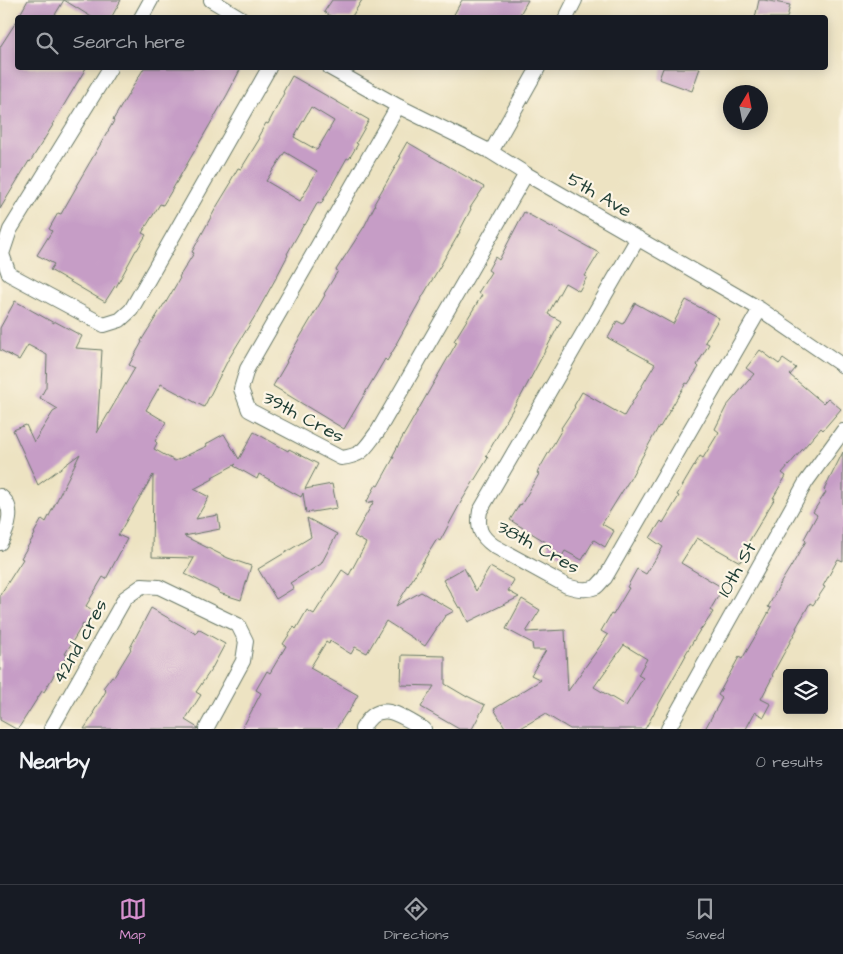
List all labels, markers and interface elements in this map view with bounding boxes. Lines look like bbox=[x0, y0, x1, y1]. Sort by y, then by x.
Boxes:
search box bbox=[15, 15, 828, 70]
icon: search bbox=[33, 29, 61, 57]
text: Search here bbox=[73, 29, 185, 56]
north arrow bbox=[723, 85, 768, 130]
street label: 5th Ave bbox=[562, 166, 637, 225]
street label: 39th Cres bbox=[258, 385, 349, 450]
street label: 38th Cres bbox=[492, 514, 584, 581]
street label: 10th St bbox=[711, 537, 764, 602]
street label: 42nd cres bbox=[46, 595, 115, 689]
map controls bbox=[783, 669, 828, 714]
button: layers bbox=[783, 669, 828, 714]
text: Nearby bbox=[20, 747, 90, 776]
text: 0 results bbox=[756, 751, 823, 773]
tab: Map bbox=[119, 895, 147, 945]
tab: Directions bbox=[384, 895, 449, 945]
tab: Saved bbox=[686, 895, 724, 945]

